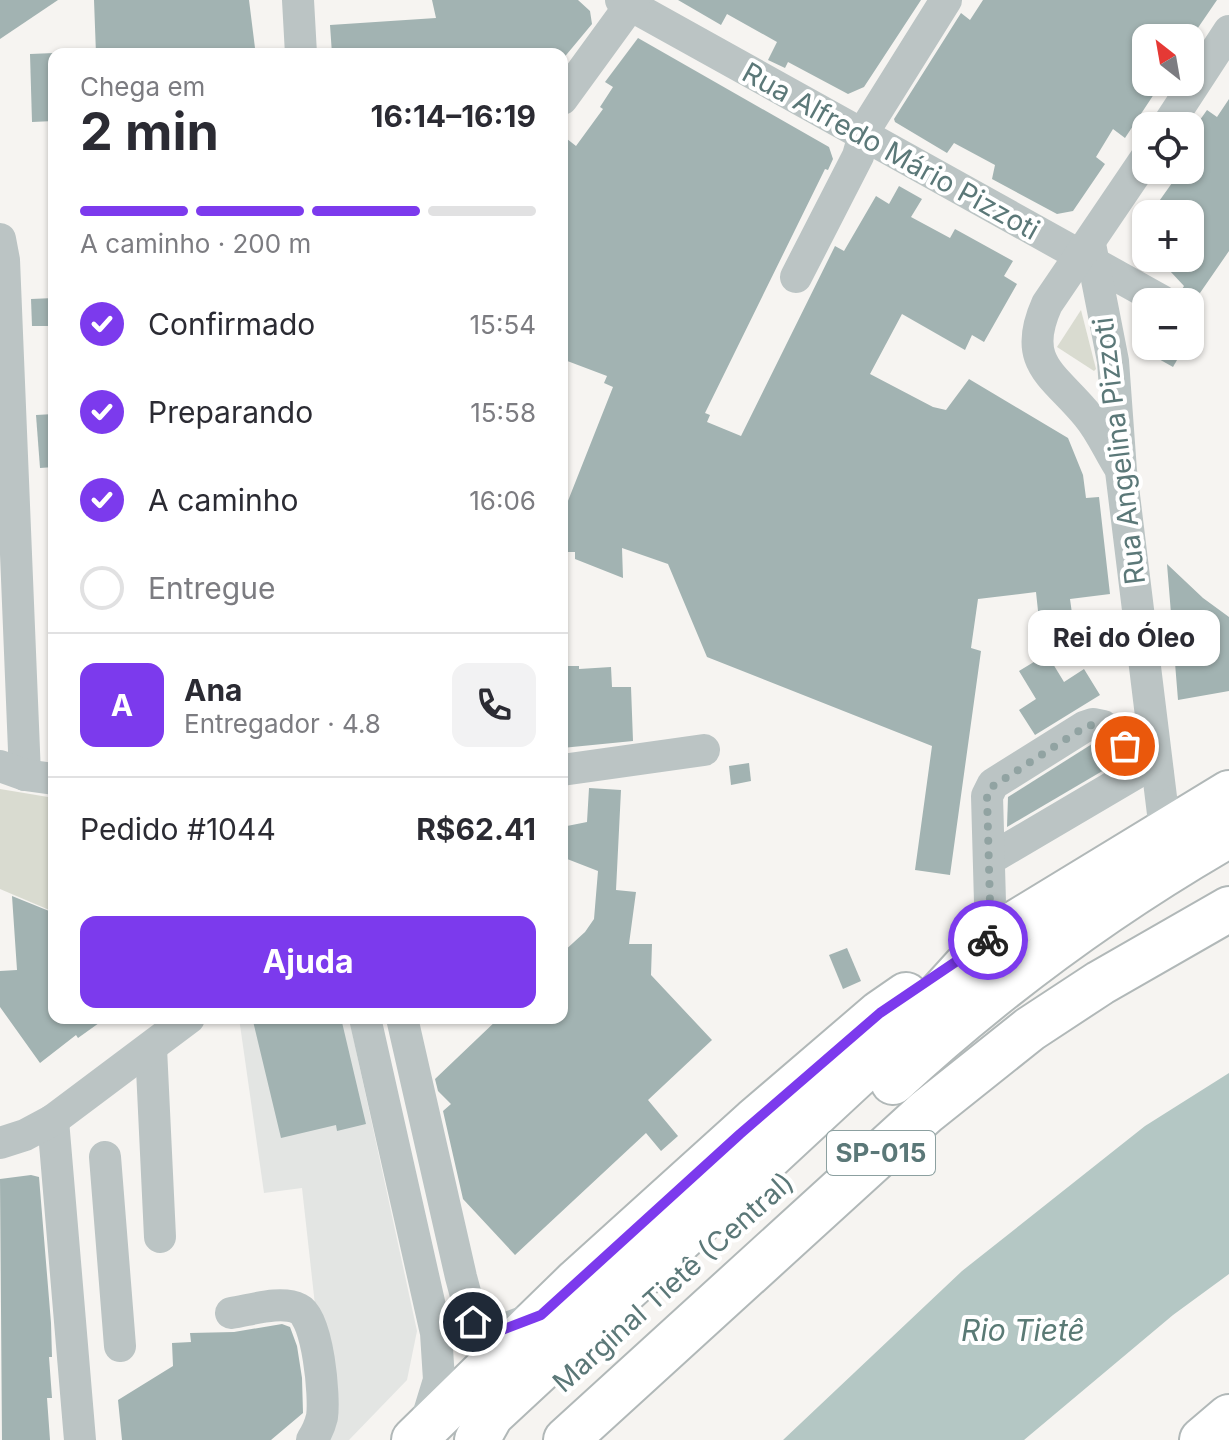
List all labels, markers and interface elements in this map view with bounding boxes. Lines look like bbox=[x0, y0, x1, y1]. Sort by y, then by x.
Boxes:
north arrow bbox=[1132, 24, 1204, 96]
map controls bbox=[1132, 24, 1204, 360]
street label: Rua Alfredo Mário Pizzoti bbox=[737, 55, 1045, 247]
text: Chega em bbox=[80, 71, 205, 102]
text: 16:14–16:19 bbox=[370, 98, 536, 134]
text: 2 min bbox=[80, 100, 219, 163]
button: locate bbox=[1132, 112, 1204, 184]
button: + bbox=[1132, 200, 1204, 272]
text: A caminho · 200 m bbox=[80, 228, 311, 259]
button: − bbox=[1132, 288, 1204, 360]
icon: check bbox=[80, 302, 124, 346]
text: Confirmado bbox=[148, 306, 315, 342]
text: 15:54 bbox=[470, 309, 536, 340]
street label: Rua Angelina Pizzoti bbox=[1086, 315, 1152, 587]
icon: check bbox=[80, 390, 124, 434]
text: Preparando bbox=[148, 394, 313, 430]
text: 15:58 bbox=[470, 397, 536, 428]
icon: check bbox=[80, 478, 124, 522]
text: A caminho bbox=[148, 482, 298, 518]
text: 16:06 bbox=[469, 485, 536, 516]
text: Entregue bbox=[148, 570, 276, 606]
callout: Rei do Óleo bbox=[1029, 610, 1221, 666]
text: Rei do Óleo bbox=[1053, 622, 1195, 653]
button: phone bbox=[452, 663, 536, 747]
text: Ana bbox=[184, 672, 243, 708]
text: A bbox=[111, 687, 133, 723]
text: Entregador · 4.8 bbox=[184, 708, 381, 739]
pin bbox=[1091, 712, 1159, 780]
icon: bag bbox=[1103, 724, 1147, 768]
text: Pedido #1044 bbox=[80, 811, 276, 847]
text: R$62.41 bbox=[416, 811, 536, 847]
courier bbox=[948, 900, 1028, 980]
button: Ajuda bbox=[80, 916, 536, 1008]
icon: bike bbox=[966, 918, 1010, 962]
road number: SP-015 bbox=[827, 1131, 935, 1175]
street label: Marginal Tietê (Central) bbox=[546, 1165, 800, 1399]
pin bbox=[439, 1288, 507, 1356]
icon: home bbox=[451, 1300, 495, 1344]
water label: Rio Tietê bbox=[961, 1312, 1085, 1348]

